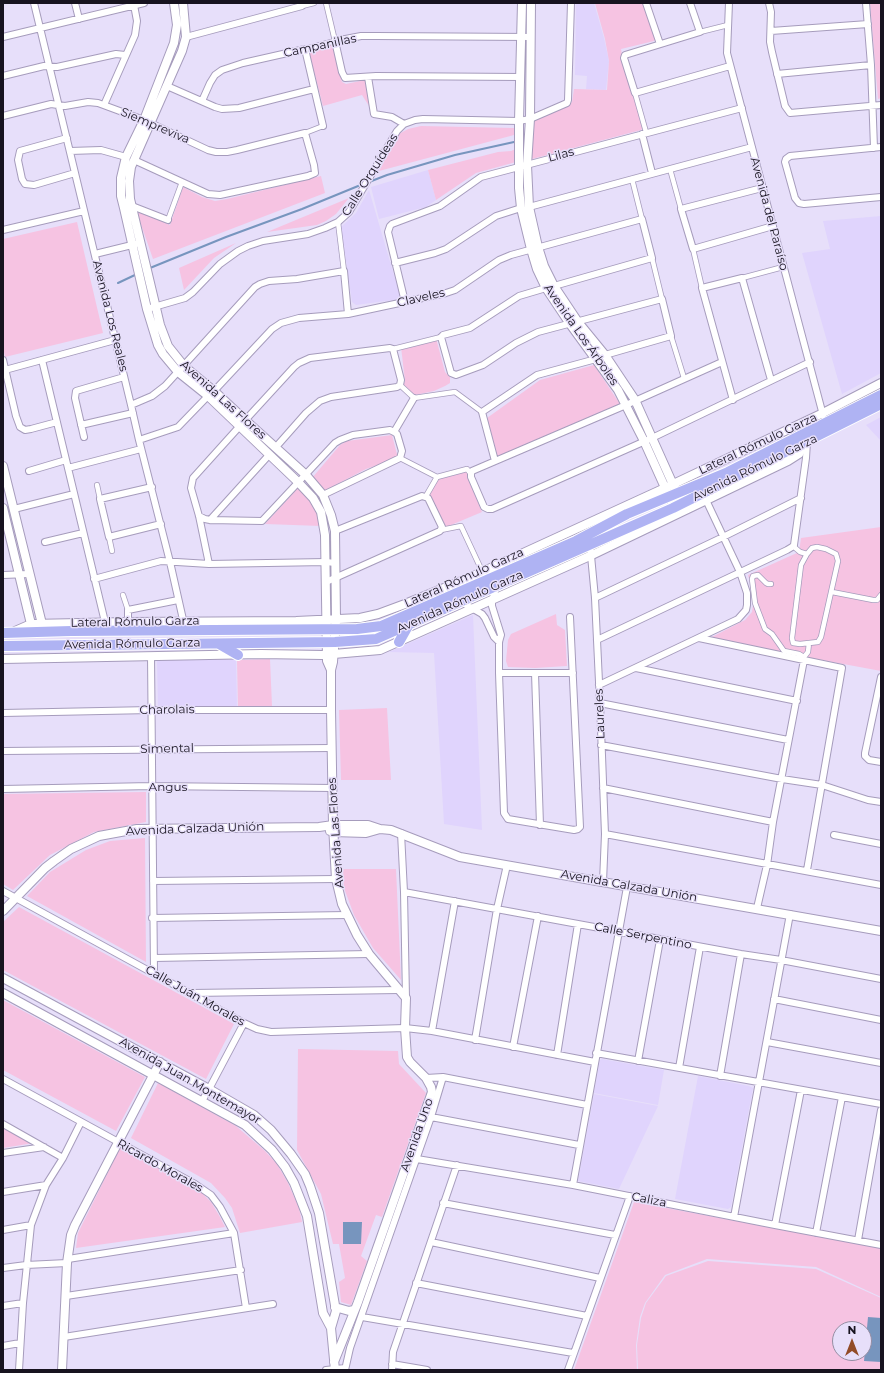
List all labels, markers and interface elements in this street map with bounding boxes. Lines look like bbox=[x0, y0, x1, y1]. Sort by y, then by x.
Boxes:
street label: Campanillas bbox=[282, 31, 358, 61]
street label: Siempreviva bbox=[118, 105, 192, 147]
street label: Calle Orquídeas bbox=[339, 131, 401, 219]
street label: Lilas bbox=[546, 145, 576, 165]
street label: Avenida del Paraíso bbox=[747, 156, 791, 272]
street label: Avenida Los Reales bbox=[89, 259, 131, 373]
street label: Avenida Los Árboles bbox=[541, 282, 621, 388]
street label: Claveles bbox=[396, 286, 446, 310]
street label: Avenida Las Flores bbox=[177, 358, 269, 442]
street label: Lateral Rómulo Garza bbox=[696, 410, 820, 478]
street label: Avenida Rómulo Garza bbox=[690, 432, 820, 504]
street label: Lateral Rómulo Garza bbox=[402, 545, 526, 611]
street label: Avenida Rómulo Garza bbox=[395, 568, 525, 636]
street label: Lateral Rómulo Garza bbox=[70, 614, 200, 630]
street label: Avenida Rómulo Garza bbox=[63, 636, 201, 652]
street label: Laureles bbox=[592, 689, 608, 739]
street label: Charolais bbox=[139, 702, 195, 718]
street label: Simental bbox=[140, 741, 194, 757]
street label: Avenida Las Flores bbox=[325, 777, 347, 889]
street label: Angus bbox=[149, 780, 187, 794]
street label: Avenida Calzada Unión bbox=[126, 819, 264, 839]
street label: Avenida Calzada Unión bbox=[560, 867, 698, 905]
street label: Calle Serpentino bbox=[593, 919, 693, 953]
street label: Calle Juán Morales bbox=[143, 963, 247, 1029]
street label: Avenida Juan Montemayor bbox=[117, 1034, 263, 1128]
street label: Avenida Uno bbox=[398, 1096, 436, 1174]
street label: Ricardo Morales bbox=[115, 1136, 205, 1196]
street label: Caliza bbox=[630, 1190, 668, 1210]
north arrow bbox=[832, 1321, 872, 1361]
text: N bbox=[848, 1323, 856, 1337]

